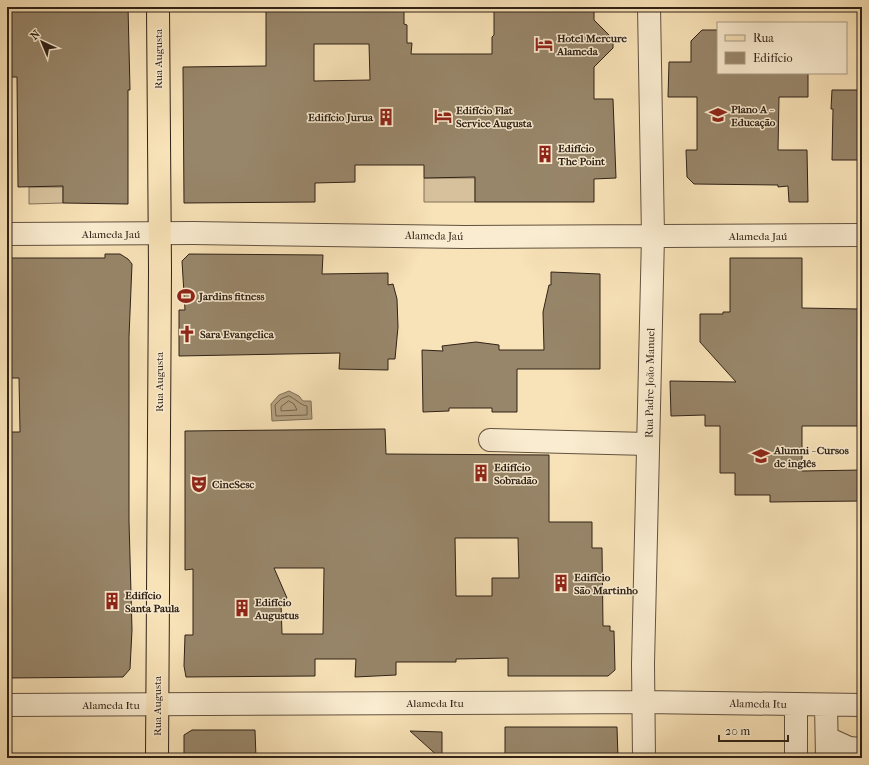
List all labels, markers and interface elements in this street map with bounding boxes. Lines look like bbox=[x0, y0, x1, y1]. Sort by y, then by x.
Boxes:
north arrow bbox=[22, 22, 62, 62]
legend bbox=[717, 22, 847, 74]
text: N bbox=[28, 27, 43, 43]
street label: Rua Augusta bbox=[152, 28, 165, 89]
text: Rua bbox=[753, 31, 774, 45]
place label: Hotel Mercure Alameda bbox=[556, 32, 628, 58]
hotel icon: Hotel Mercure Alameda bbox=[534, 34, 554, 54]
text: Edifício bbox=[753, 51, 793, 65]
place label: Plano A - Educação bbox=[731, 103, 776, 129]
place label: Edifício Flat Service Augusta bbox=[456, 104, 533, 130]
school or university icon: Plano A - Educação bbox=[708, 105, 728, 125]
hotel icon: Edifício Flat Service Augusta bbox=[433, 106, 453, 126]
building icon: Edifício Jurua bbox=[376, 107, 396, 127]
place label: Edifício Jurua bbox=[308, 111, 374, 124]
place label: Edifício The Point bbox=[557, 142, 606, 168]
building icon: Edifício The Point bbox=[535, 144, 555, 164]
street label: Alameda Jaú bbox=[81, 228, 141, 241]
street label: Alameda Jaú bbox=[404, 229, 464, 243]
street label: Alameda Jaú bbox=[728, 230, 788, 243]
sports icon: Jardins fitness bbox=[176, 286, 196, 306]
place label: Jardins fitness bbox=[198, 290, 265, 303]
church icon: Sara Evangelica bbox=[177, 324, 197, 344]
place label: Sara Evangelica bbox=[200, 328, 275, 341]
street label: Rua Padre João Manuel bbox=[643, 328, 657, 438]
street label: Rua Augusta bbox=[153, 351, 166, 412]
place label: Alumni - Cursos de inglês bbox=[773, 444, 849, 470]
school or university icon: Alumni - Cursos de inglês bbox=[751, 446, 771, 466]
place label: Edifício Sobradão bbox=[494, 461, 538, 487]
building icon: Edifício Sobradão bbox=[471, 463, 491, 483]
theatre icon: CineSesc bbox=[189, 474, 209, 494]
place label: CineSesc bbox=[212, 478, 255, 491]
place label: Edifício São Martinho bbox=[574, 571, 638, 597]
building icon: Edifício São Martinho bbox=[551, 573, 571, 593]
place label: Edifício Santa Paula bbox=[125, 589, 180, 615]
building icon: Edifício Santa Paula bbox=[102, 591, 122, 611]
place label: Edifício Augustus bbox=[254, 596, 299, 622]
building icon: Edifício Augustus bbox=[232, 598, 252, 618]
street label: Rua Augusta bbox=[151, 675, 164, 736]
street label: Alameda Itu bbox=[405, 697, 465, 710]
street label: Alameda Itu bbox=[728, 697, 788, 711]
street label: Alameda Itu bbox=[81, 699, 141, 712]
scale bar bbox=[719, 717, 788, 743]
text: 20 m bbox=[725, 724, 750, 738]

